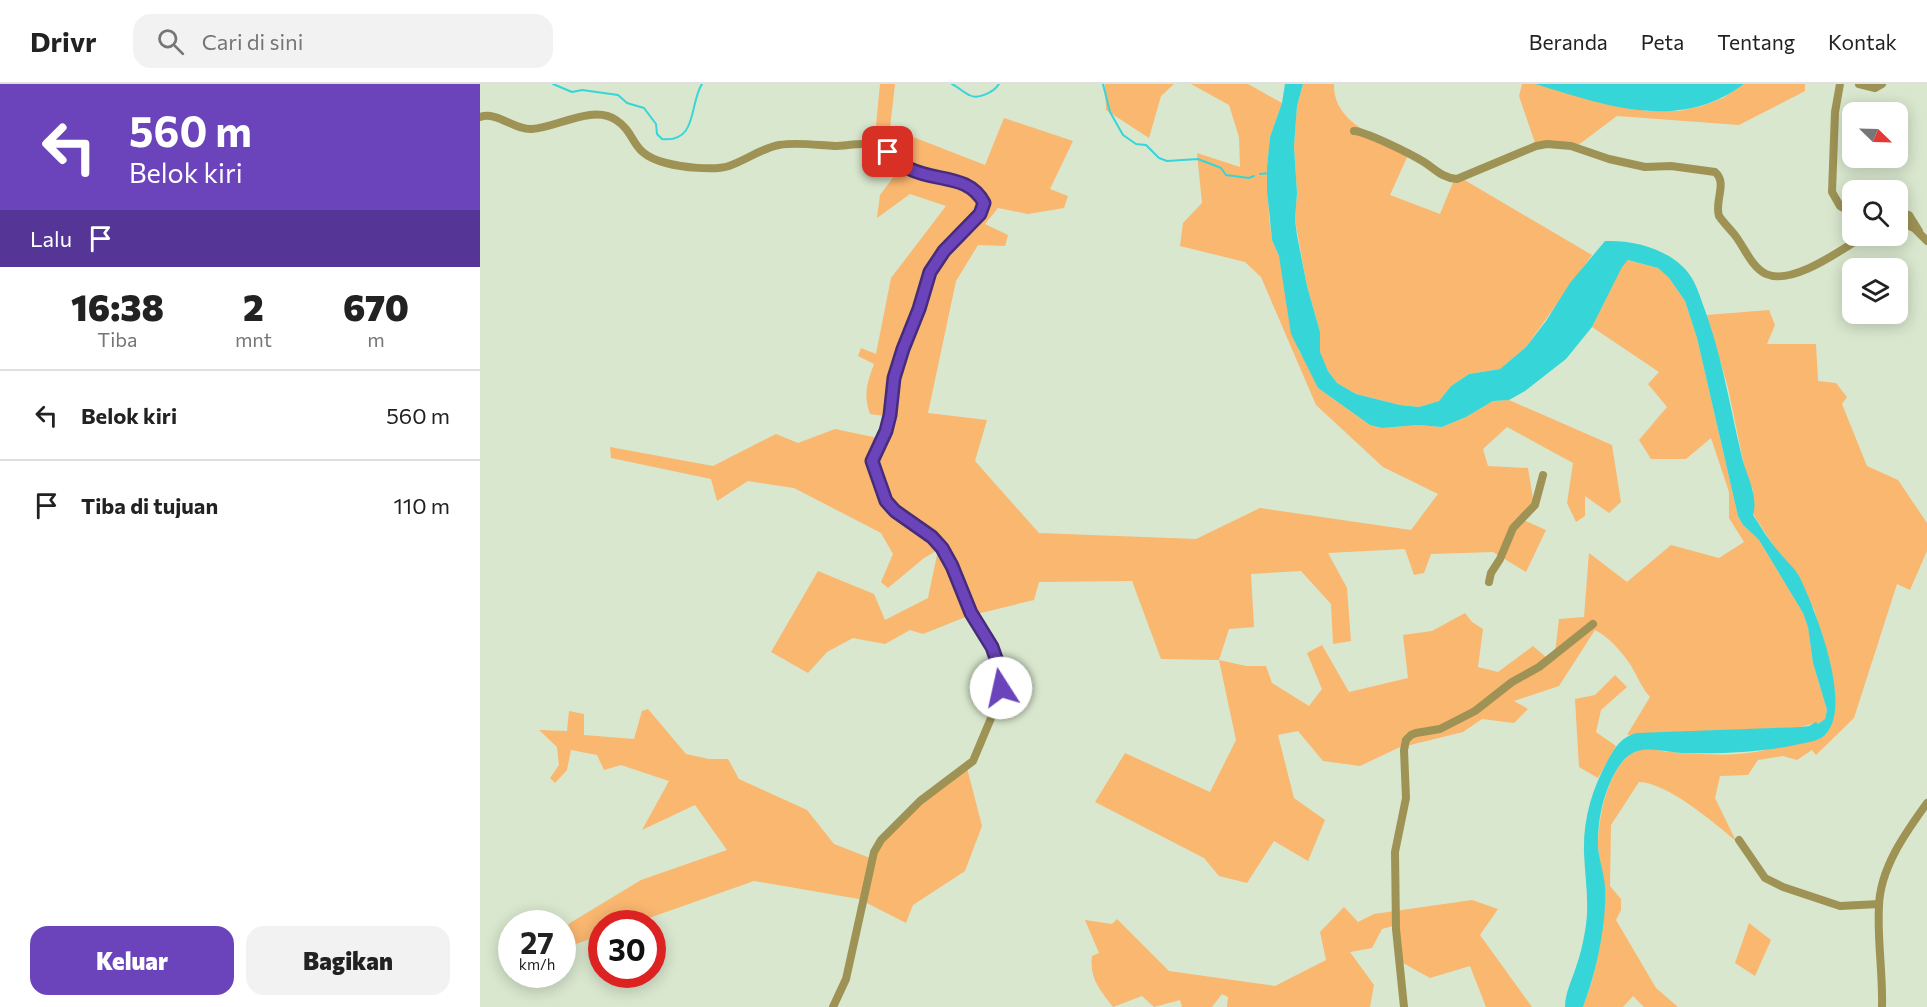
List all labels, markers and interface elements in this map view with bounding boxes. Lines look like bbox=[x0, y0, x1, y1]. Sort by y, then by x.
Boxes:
search box bbox=[133, 14, 553, 68]
text: Drivr bbox=[30, 24, 97, 58]
icon: search bbox=[154, 25, 187, 58]
text: Cari di sini bbox=[202, 28, 303, 55]
text: Beranda bbox=[1529, 29, 1608, 54]
text: Peta bbox=[1641, 29, 1684, 54]
text: Tentang bbox=[1717, 29, 1795, 54]
text: Kontak bbox=[1828, 29, 1897, 54]
north arrow bbox=[1842, 102, 1908, 168]
map controls bbox=[1842, 102, 1908, 324]
text: 560 m bbox=[129, 104, 252, 156]
icon: left bbox=[30, 108, 108, 186]
pin bbox=[862, 126, 913, 177]
icon: arrive bbox=[871, 135, 904, 168]
text: Belok kiri bbox=[129, 156, 243, 189]
button: search bbox=[1842, 180, 1908, 246]
icon: arrive bbox=[84, 222, 117, 255]
text: Lalu bbox=[30, 225, 72, 252]
button: layers bbox=[1842, 258, 1908, 324]
text: 16:38 bbox=[71, 284, 164, 328]
text: 2 bbox=[243, 284, 264, 328]
text: 670 bbox=[343, 284, 409, 328]
text: Tiba bbox=[97, 327, 138, 351]
text: mnt bbox=[235, 327, 272, 351]
text: m bbox=[367, 327, 385, 351]
icon: left bbox=[30, 399, 63, 432]
text: Belok kiri bbox=[81, 402, 177, 429]
text: 560 m bbox=[386, 402, 450, 429]
icon: arrive bbox=[30, 489, 63, 522]
text: Tiba di tujuan bbox=[81, 492, 218, 519]
text: 110 m bbox=[393, 492, 450, 519]
position arrow bbox=[969, 656, 1033, 720]
speed limit sign: 30 bbox=[588, 910, 666, 988]
text: 27 bbox=[520, 923, 554, 960]
button: Keluar bbox=[30, 926, 234, 995]
button: Bagikan bbox=[246, 926, 450, 995]
text: km/h bbox=[519, 955, 555, 973]

